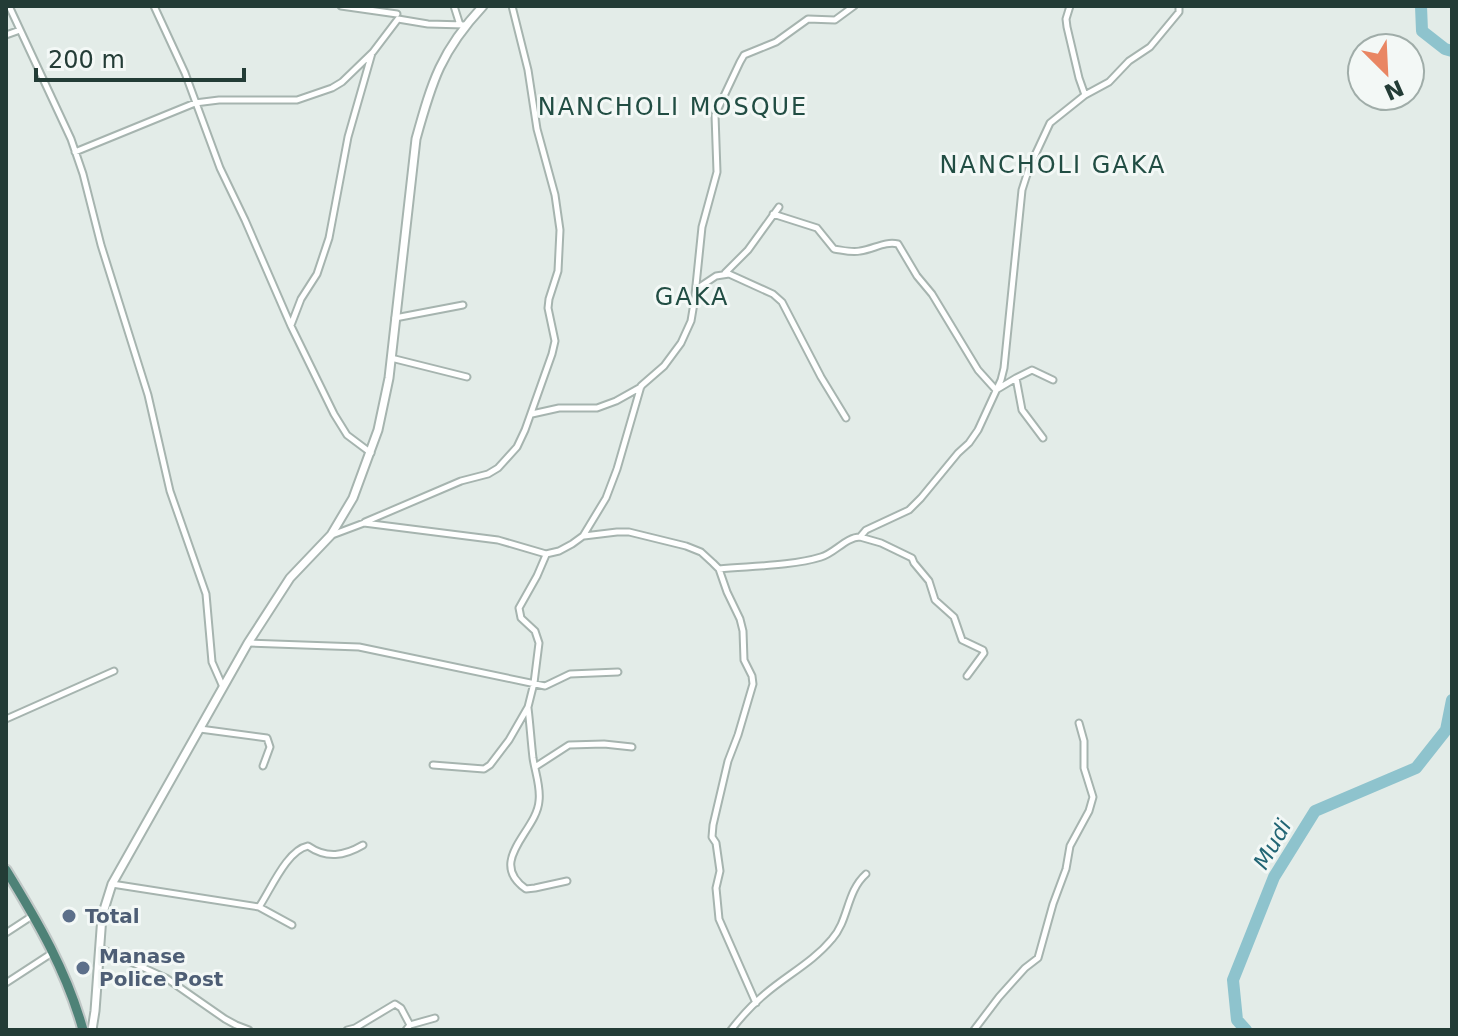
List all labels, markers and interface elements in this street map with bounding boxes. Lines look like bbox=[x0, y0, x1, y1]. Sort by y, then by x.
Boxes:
scale bar bbox=[36, 32, 244, 82]
north arrow bbox=[1346, 32, 1426, 112]
text: 200 m bbox=[48, 46, 125, 74]
text: N bbox=[1380, 75, 1407, 105]
district label: NANCHOLI MOSQUE bbox=[538, 93, 808, 121]
district label: NANCHOLI GAKA bbox=[940, 151, 1166, 179]
district label: GAKA bbox=[655, 283, 729, 311]
water label: Mudi bbox=[1248, 815, 1297, 873]
place label: Total bbox=[85, 904, 140, 928]
marker: Total bbox=[60, 907, 78, 925]
place label: Manase Police Post bbox=[99, 944, 224, 991]
marker: Manase Police Post bbox=[74, 959, 92, 977]

